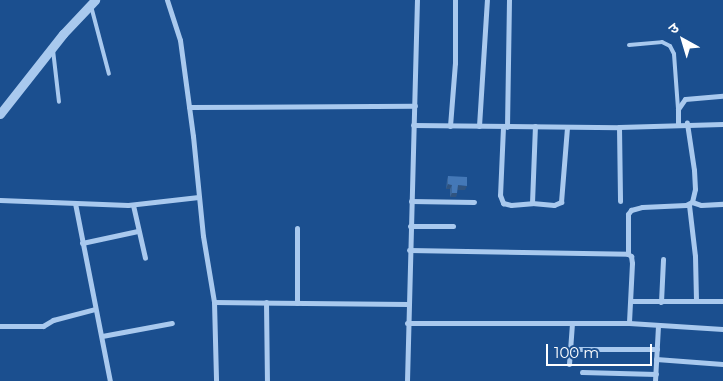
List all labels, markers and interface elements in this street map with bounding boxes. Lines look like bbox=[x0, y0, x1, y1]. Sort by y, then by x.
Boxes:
north arrow bbox=[658, 15, 708, 65]
text: उ bbox=[665, 19, 682, 38]
scale bar bbox=[548, 334, 654, 366]
text: 100 m bbox=[554, 343, 599, 362]

